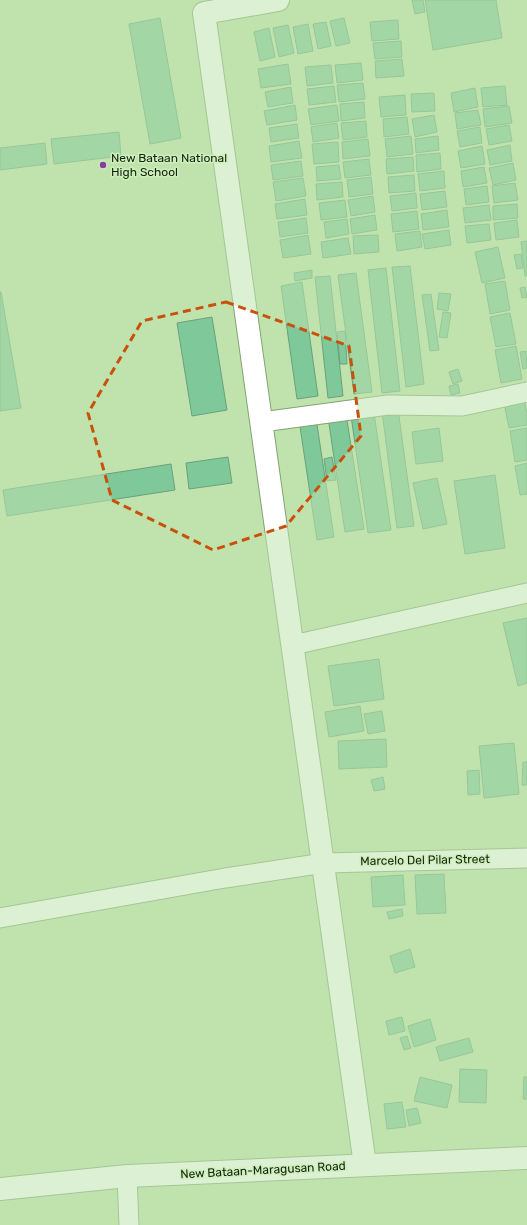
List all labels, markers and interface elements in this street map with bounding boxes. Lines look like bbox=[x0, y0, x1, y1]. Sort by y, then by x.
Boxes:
place label: New Bataan National High School bbox=[111, 151, 227, 179]
marker: New Bataan National High School bbox=[98, 160, 108, 170]
street label: Marcelo Del Pilar Street bbox=[360, 852, 490, 868]
street label: New Bataan-Maragusan Road bbox=[180, 1159, 346, 1181]

